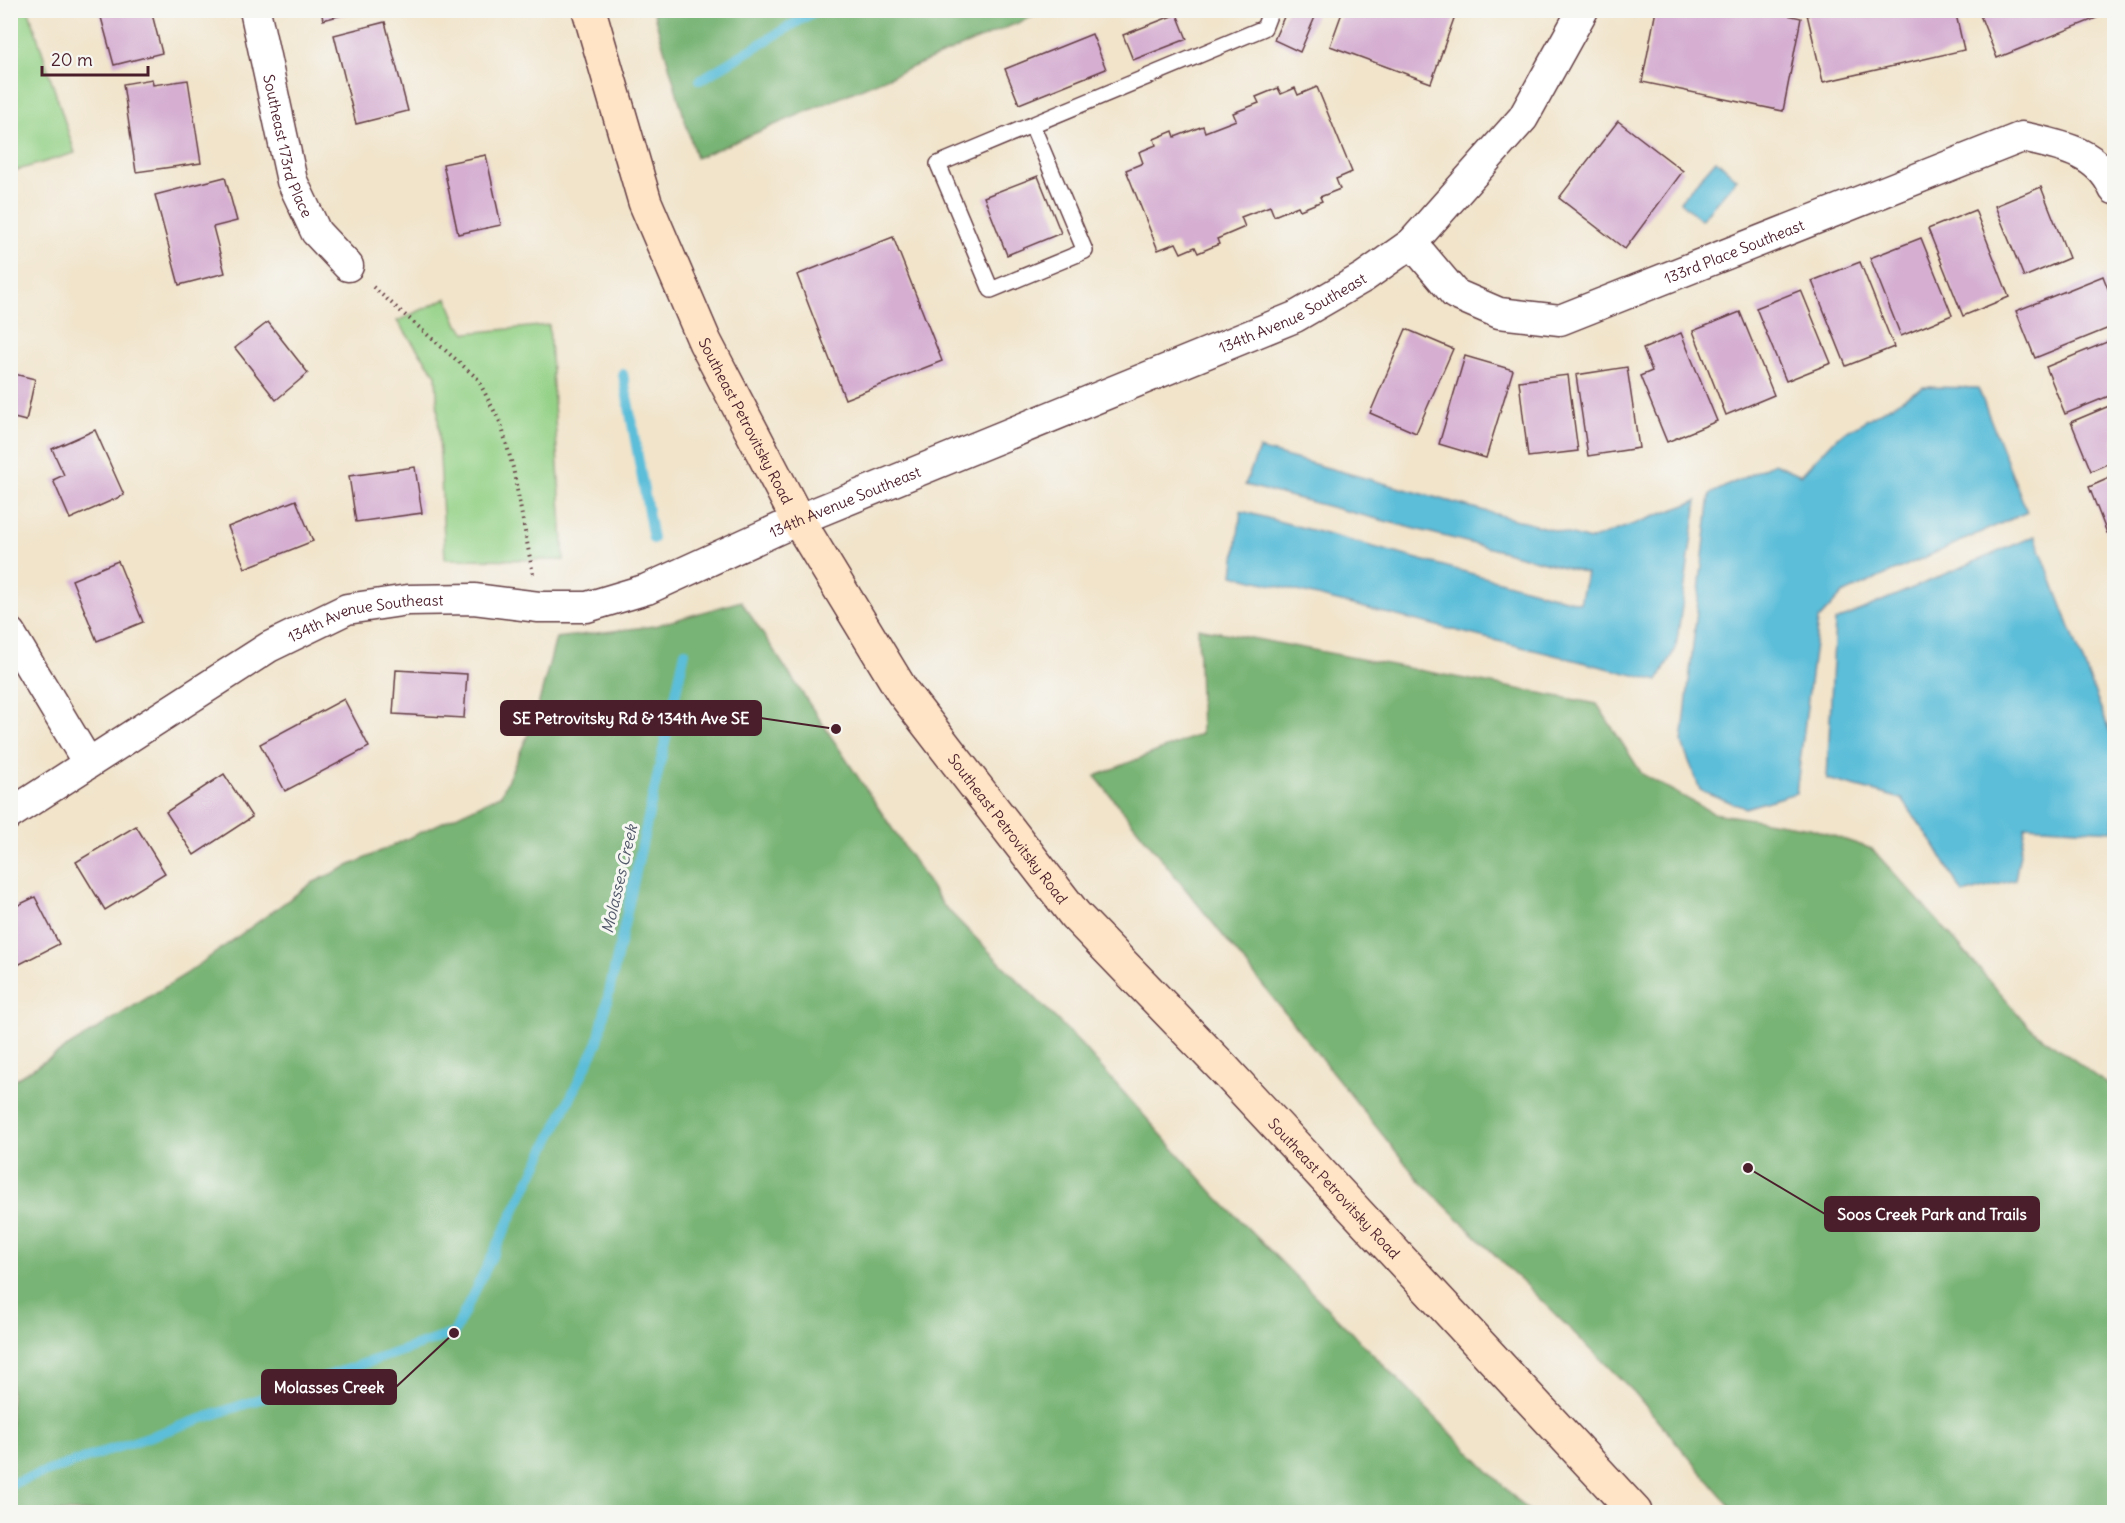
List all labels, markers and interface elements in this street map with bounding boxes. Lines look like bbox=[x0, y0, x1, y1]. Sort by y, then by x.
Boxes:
scale bar bbox=[42, 39, 148, 77]
text: 20 m bbox=[51, 48, 93, 71]
street label: Southeast 173rd Place bbox=[260, 72, 317, 220]
street label: 133rd Place Southeast bbox=[1661, 215, 1807, 287]
street label: 134th Avenue Southeast bbox=[1216, 268, 1369, 357]
street label: Southeast Petrovitsky Road bbox=[695, 334, 797, 507]
street label: 134th Avenue Southeast bbox=[766, 462, 923, 541]
street label: 134th Avenue Southeast bbox=[284, 590, 444, 646]
callout: SE Petrovitsky Rd & 134th Ave SE bbox=[501, 701, 761, 735]
text: SE Petrovitsky Rd & 134th Ave SE bbox=[513, 708, 749, 729]
street label: Southeast Petrovitsky Road bbox=[944, 749, 1072, 908]
water label: Molasses Creek bbox=[597, 821, 642, 935]
street label: Southeast Petrovitsky Road bbox=[1265, 1114, 1404, 1262]
callout: Soos Creek Park and Trails bbox=[1825, 1197, 2039, 1231]
text: Soos Creek Park and Trails bbox=[1837, 1204, 2027, 1224]
callout: Molasses Creek bbox=[262, 1370, 396, 1404]
text: Molasses Creek bbox=[274, 1377, 384, 1397]

